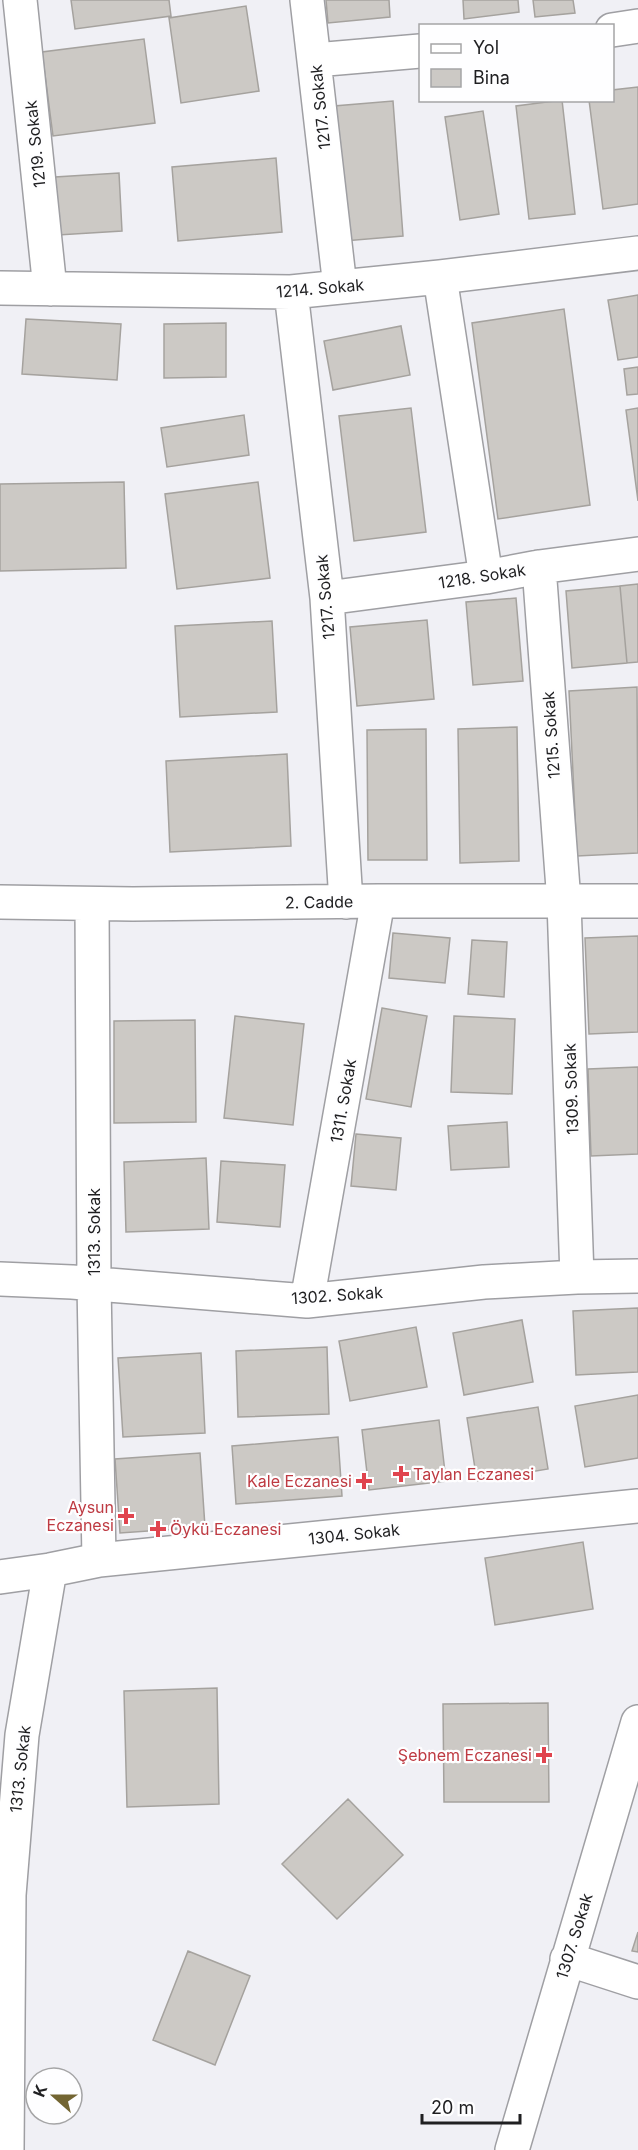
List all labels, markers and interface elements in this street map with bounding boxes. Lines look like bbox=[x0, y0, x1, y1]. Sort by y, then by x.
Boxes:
legend bbox=[419, 24, 614, 102]
text: Yol bbox=[473, 37, 499, 58]
street label: 1217. Sokak bbox=[306, 63, 334, 150]
text: Bina bbox=[473, 67, 510, 88]
street label: 1219. Sokak bbox=[20, 99, 50, 189]
street label: 1214. Sokak bbox=[275, 274, 365, 302]
street label: 1217. Sokak bbox=[311, 553, 339, 640]
street label: 1218. Sokak bbox=[437, 559, 527, 593]
street label: 1215. Sokak bbox=[538, 690, 564, 779]
street label: 2. Cadde bbox=[285, 891, 353, 913]
street label: 1309. Sokak bbox=[559, 1043, 583, 1135]
street label: 1311. Sokak bbox=[326, 1057, 360, 1145]
street label: 1313. Sokak bbox=[84, 1188, 104, 1276]
street label: 1302. Sokak bbox=[291, 1282, 384, 1308]
place label: Taylan Eczanesi bbox=[413, 1464, 534, 1484]
marker: Taylan Eczanesi bbox=[394, 1467, 408, 1481]
place label: Kale Eczanesi bbox=[247, 1471, 352, 1491]
marker: Kale Eczanesi bbox=[357, 1474, 371, 1488]
place label: Aysun Eczanesi bbox=[47, 1497, 114, 1535]
marker: Aysun Eczanesi bbox=[119, 1509, 133, 1523]
place label: Öykü Eczanesi bbox=[170, 1519, 282, 1539]
street label: 1304. Sokak bbox=[307, 1519, 401, 1549]
marker: Öykü Eczanesi bbox=[151, 1522, 165, 1536]
street label: 1313. Sokak bbox=[5, 1724, 35, 1814]
place label: Şebnem Eczanesi bbox=[398, 1745, 532, 1765]
marker: Şebnem Eczanesi bbox=[537, 1748, 551, 1762]
street label: 1307. Sokak bbox=[551, 1890, 597, 1981]
north arrow bbox=[24, 2066, 84, 2126]
text: K bbox=[29, 2081, 52, 2100]
scale bar bbox=[422, 2087, 520, 2125]
text: 20 m bbox=[431, 2097, 474, 2118]

